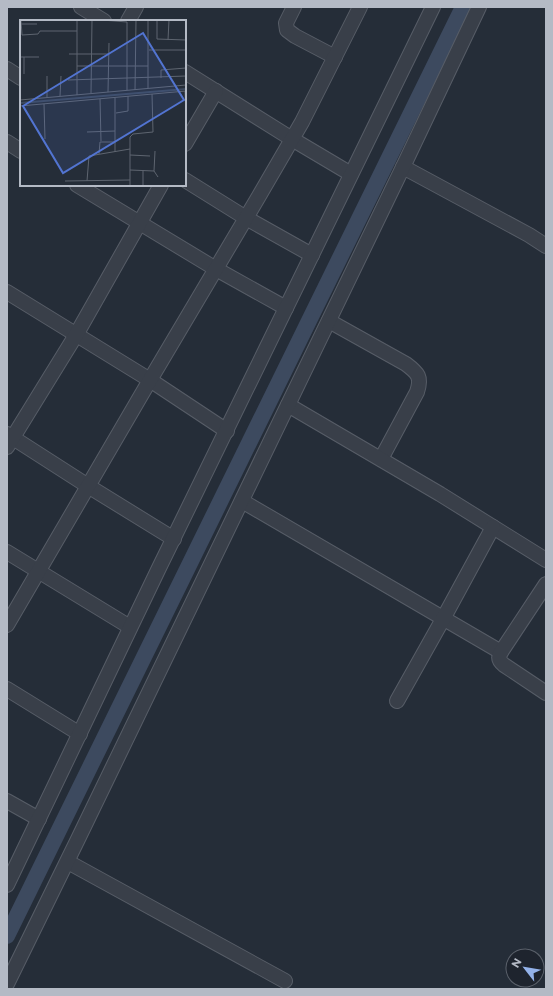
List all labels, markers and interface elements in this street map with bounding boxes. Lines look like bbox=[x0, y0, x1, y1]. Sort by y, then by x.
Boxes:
inset map bbox=[20, 20, 186, 186]
north arrow bbox=[505, 948, 545, 988]
text: N bbox=[508, 955, 525, 970]

